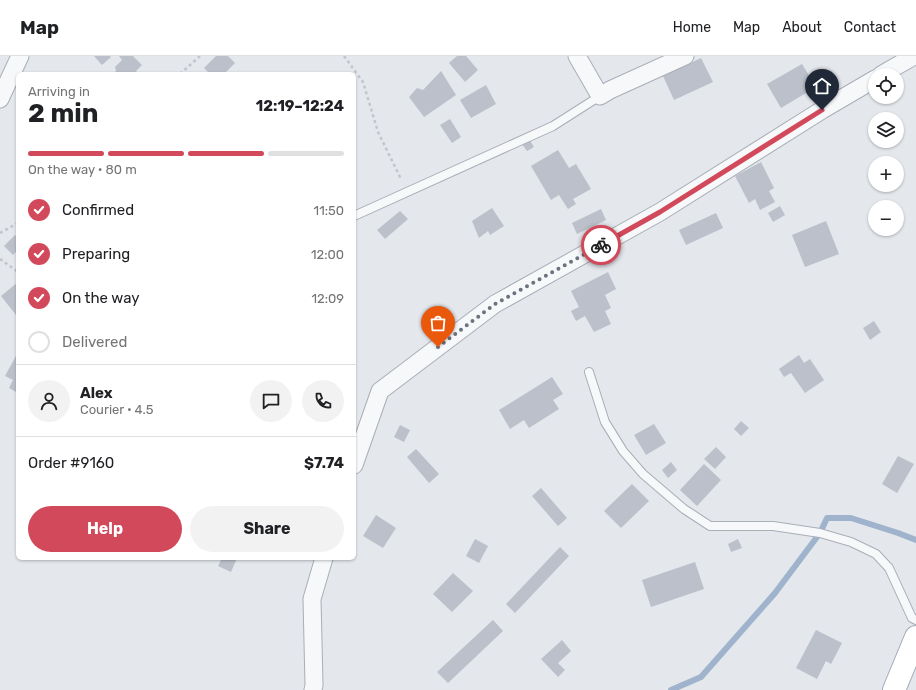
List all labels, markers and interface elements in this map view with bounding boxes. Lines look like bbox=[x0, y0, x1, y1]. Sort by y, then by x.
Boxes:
text: Map bbox=[20, 16, 59, 39]
text: Home bbox=[673, 19, 711, 36]
text: Map bbox=[733, 19, 760, 36]
text: About bbox=[782, 19, 822, 36]
text: Contact bbox=[844, 19, 896, 36]
map controls bbox=[868, 68, 904, 236]
button: locate bbox=[868, 68, 904, 104]
pin bbox=[805, 69, 839, 110]
icon: home bbox=[811, 75, 833, 97]
text: Arriving in bbox=[28, 84, 90, 99]
text: 12:19–12:24 bbox=[256, 97, 344, 115]
text: 2 min bbox=[28, 98, 98, 129]
button: layers bbox=[868, 112, 904, 148]
button: + bbox=[868, 156, 904, 192]
text: On the way · 80 m bbox=[28, 162, 137, 177]
icon: check bbox=[28, 199, 50, 221]
button: − bbox=[868, 200, 904, 236]
text: Confirmed bbox=[62, 201, 134, 219]
text: 11:50 bbox=[314, 203, 344, 218]
courier bbox=[581, 225, 621, 265]
icon: bike bbox=[590, 234, 612, 256]
icon: check bbox=[28, 243, 50, 265]
text: Preparing bbox=[62, 245, 130, 263]
text: 12:00 bbox=[311, 247, 344, 262]
icon: check bbox=[28, 287, 50, 309]
text: On the way bbox=[62, 289, 140, 307]
text: 12:09 bbox=[312, 291, 344, 306]
pin bbox=[421, 306, 455, 347]
icon: bag bbox=[427, 312, 449, 334]
text: Delivered bbox=[62, 333, 127, 351]
button: person bbox=[28, 380, 70, 422]
button: chat bbox=[250, 380, 292, 422]
button: phone bbox=[302, 380, 344, 422]
text: Alex bbox=[80, 384, 113, 402]
text: Courier · 4.5 bbox=[80, 402, 154, 417]
text: Order #9160 bbox=[28, 454, 114, 472]
text: $7.74 bbox=[304, 454, 344, 472]
button: Help bbox=[28, 506, 182, 552]
button: Share bbox=[190, 506, 344, 552]

